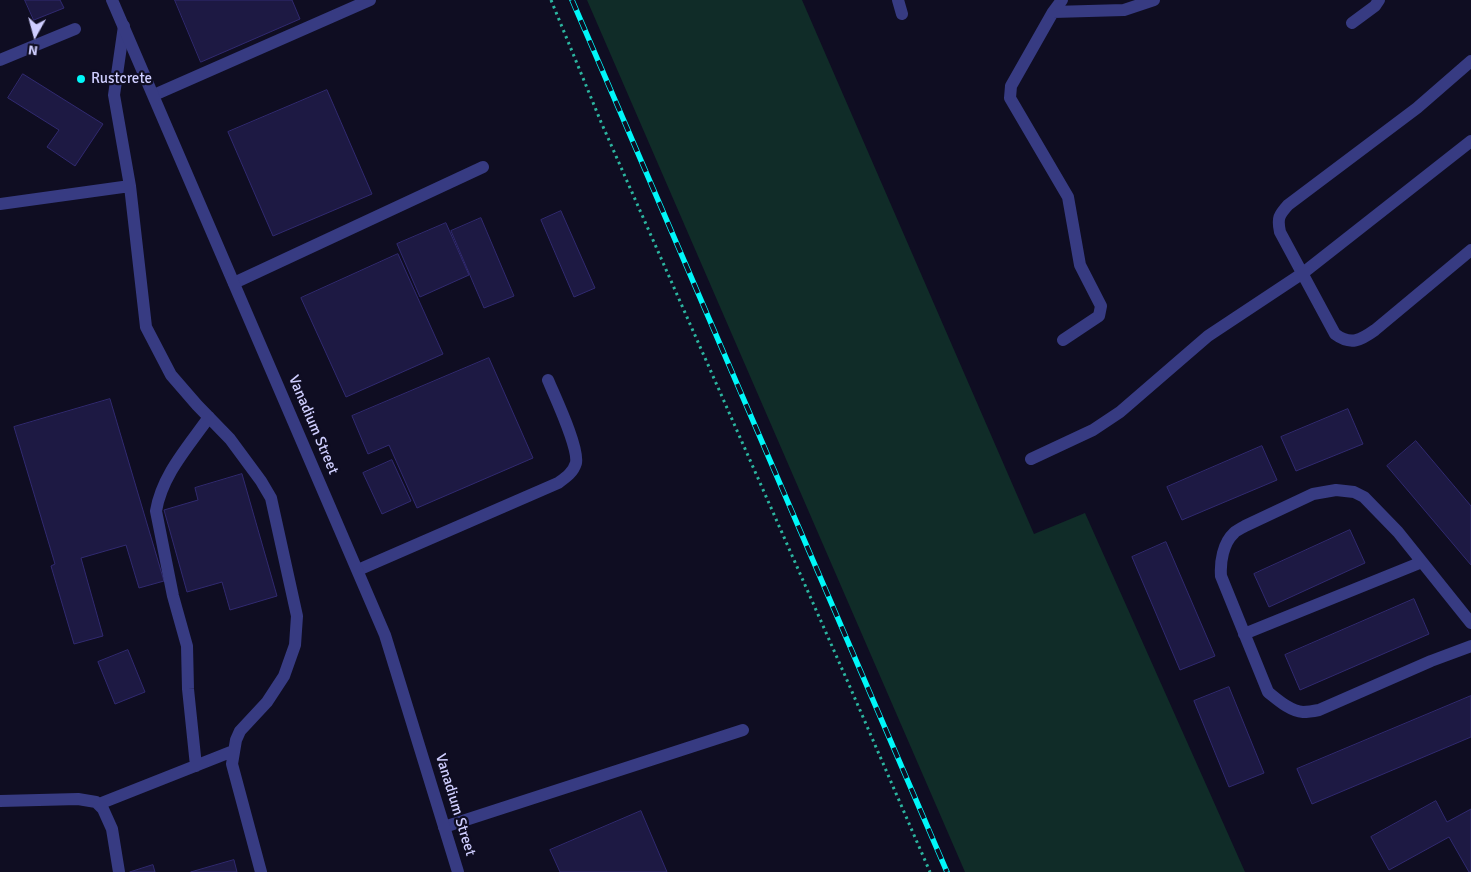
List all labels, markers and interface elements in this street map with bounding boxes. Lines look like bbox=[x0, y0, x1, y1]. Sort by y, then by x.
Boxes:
north arrow bbox=[10, 10, 60, 60]
text: N bbox=[27, 41, 39, 59]
place label: Rustcrete bbox=[91, 70, 152, 88]
marker: Rustcrete bbox=[75, 73, 87, 85]
street label: Vanadium Street bbox=[284, 373, 342, 477]
street label: Vanadium Street bbox=[431, 752, 479, 858]

